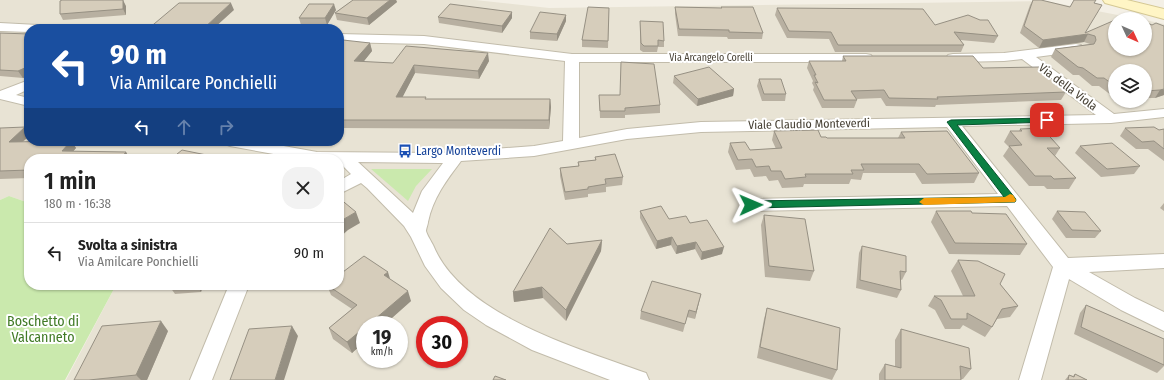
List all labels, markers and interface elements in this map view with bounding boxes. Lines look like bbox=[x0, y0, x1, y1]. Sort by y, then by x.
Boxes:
north arrow bbox=[1108, 12, 1152, 56]
map controls bbox=[1108, 12, 1152, 108]
text: 90 m bbox=[110, 38, 167, 71]
icon: left bbox=[44, 40, 96, 92]
street label: Via Arcangelo Corelli bbox=[669, 52, 753, 64]
street label: Via della Viola bbox=[1036, 60, 1100, 114]
button: layers bbox=[1108, 64, 1152, 108]
text: Via Amilcare Ponchielli bbox=[110, 72, 277, 94]
pin bbox=[1030, 103, 1064, 137]
icon: arrive bbox=[1036, 109, 1058, 131]
icon: left bbox=[131, 116, 153, 138]
icon: ahead bbox=[173, 116, 195, 138]
icon: right bbox=[215, 116, 237, 138]
street label: Viale Claudio Monteverdi bbox=[748, 116, 870, 132]
bus stop icon: Largo Monteverdi bbox=[397, 143, 413, 159]
place label: Largo Monteverdi bbox=[416, 144, 501, 158]
text: 1 min bbox=[44, 167, 96, 195]
button: close bbox=[282, 167, 324, 209]
position arrow bbox=[730, 184, 772, 226]
text: 180 m · 16:38 bbox=[44, 196, 111, 211]
text: Svolta a sinistra bbox=[78, 236, 178, 254]
icon: left bbox=[44, 242, 66, 264]
text: 90 m bbox=[294, 244, 324, 262]
text: Via Amilcare Ponchielli bbox=[78, 254, 199, 269]
park label: Boschetto di Valcanneto bbox=[7, 313, 79, 346]
speed limit sign: 30 bbox=[416, 316, 468, 368]
text: 19 bbox=[373, 325, 391, 349]
text: km/h bbox=[371, 346, 393, 358]

